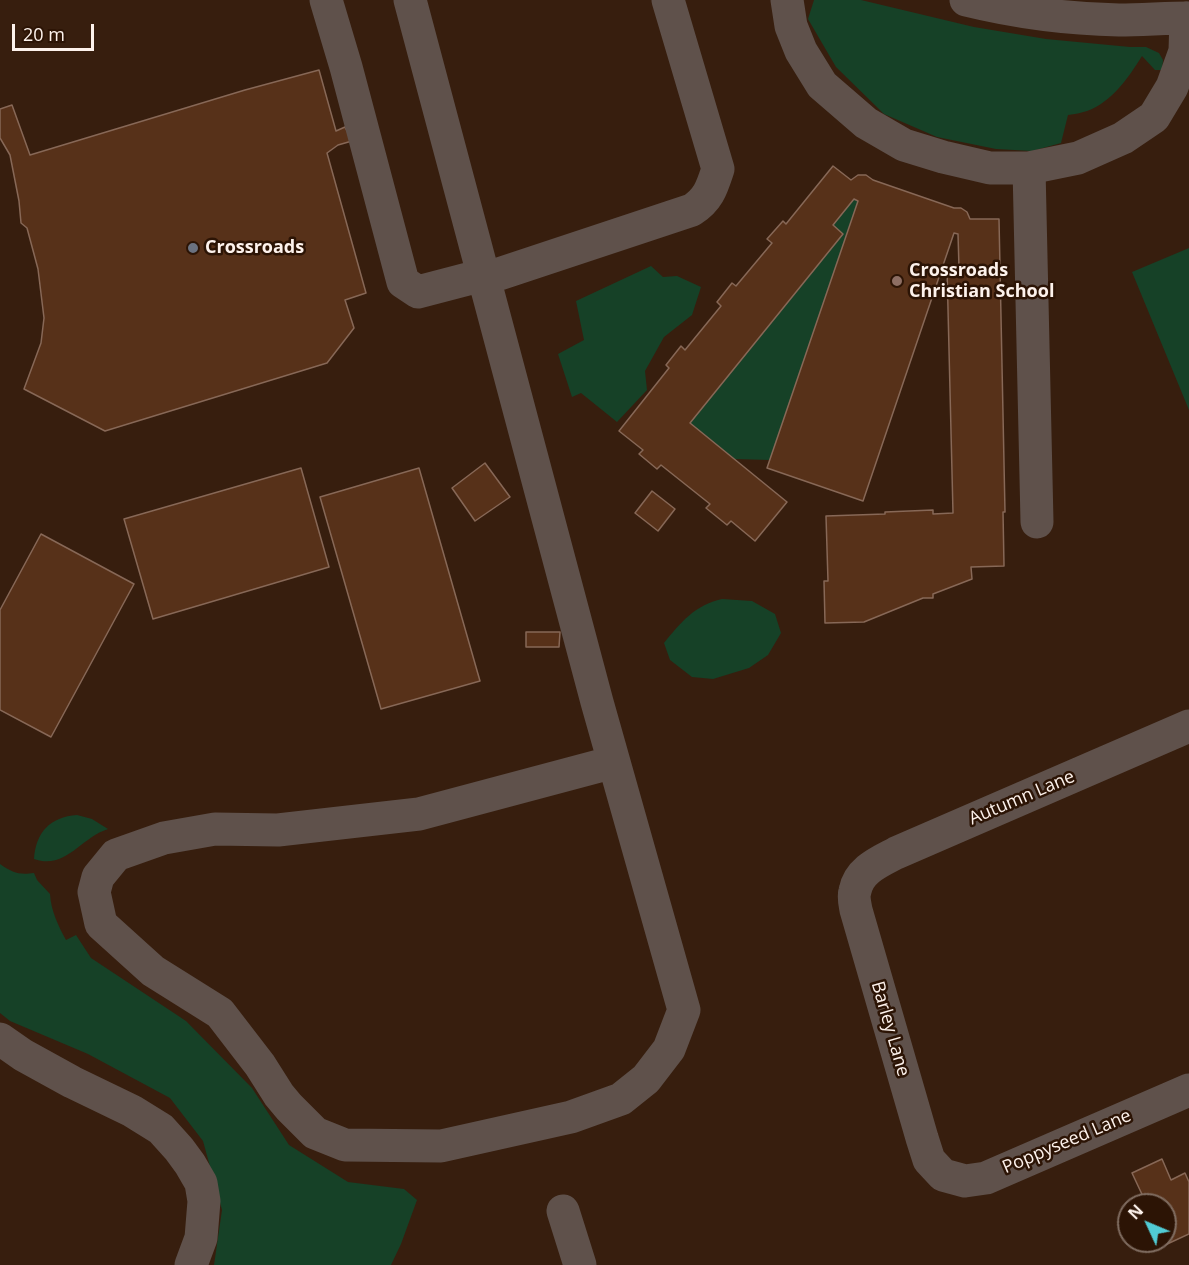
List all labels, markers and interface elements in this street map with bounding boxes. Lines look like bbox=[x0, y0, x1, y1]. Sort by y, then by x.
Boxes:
scale bar bbox=[15, 12, 98, 50]
text: 20 m bbox=[23, 22, 65, 46]
place label: Crossroads bbox=[205, 237, 304, 259]
marker: Crossroads bbox=[186, 241, 200, 255]
place label: Crossroads Christian School bbox=[909, 260, 1054, 302]
marker: Crossroads Christian School bbox=[890, 274, 904, 288]
street label: Autumn Lane bbox=[966, 766, 1078, 830]
street label: Barley Lane bbox=[866, 979, 914, 1079]
street label: Poppyseed Lane bbox=[999, 1105, 1135, 1179]
north arrow bbox=[1117, 1193, 1177, 1253]
text: N bbox=[1123, 1200, 1148, 1224]

